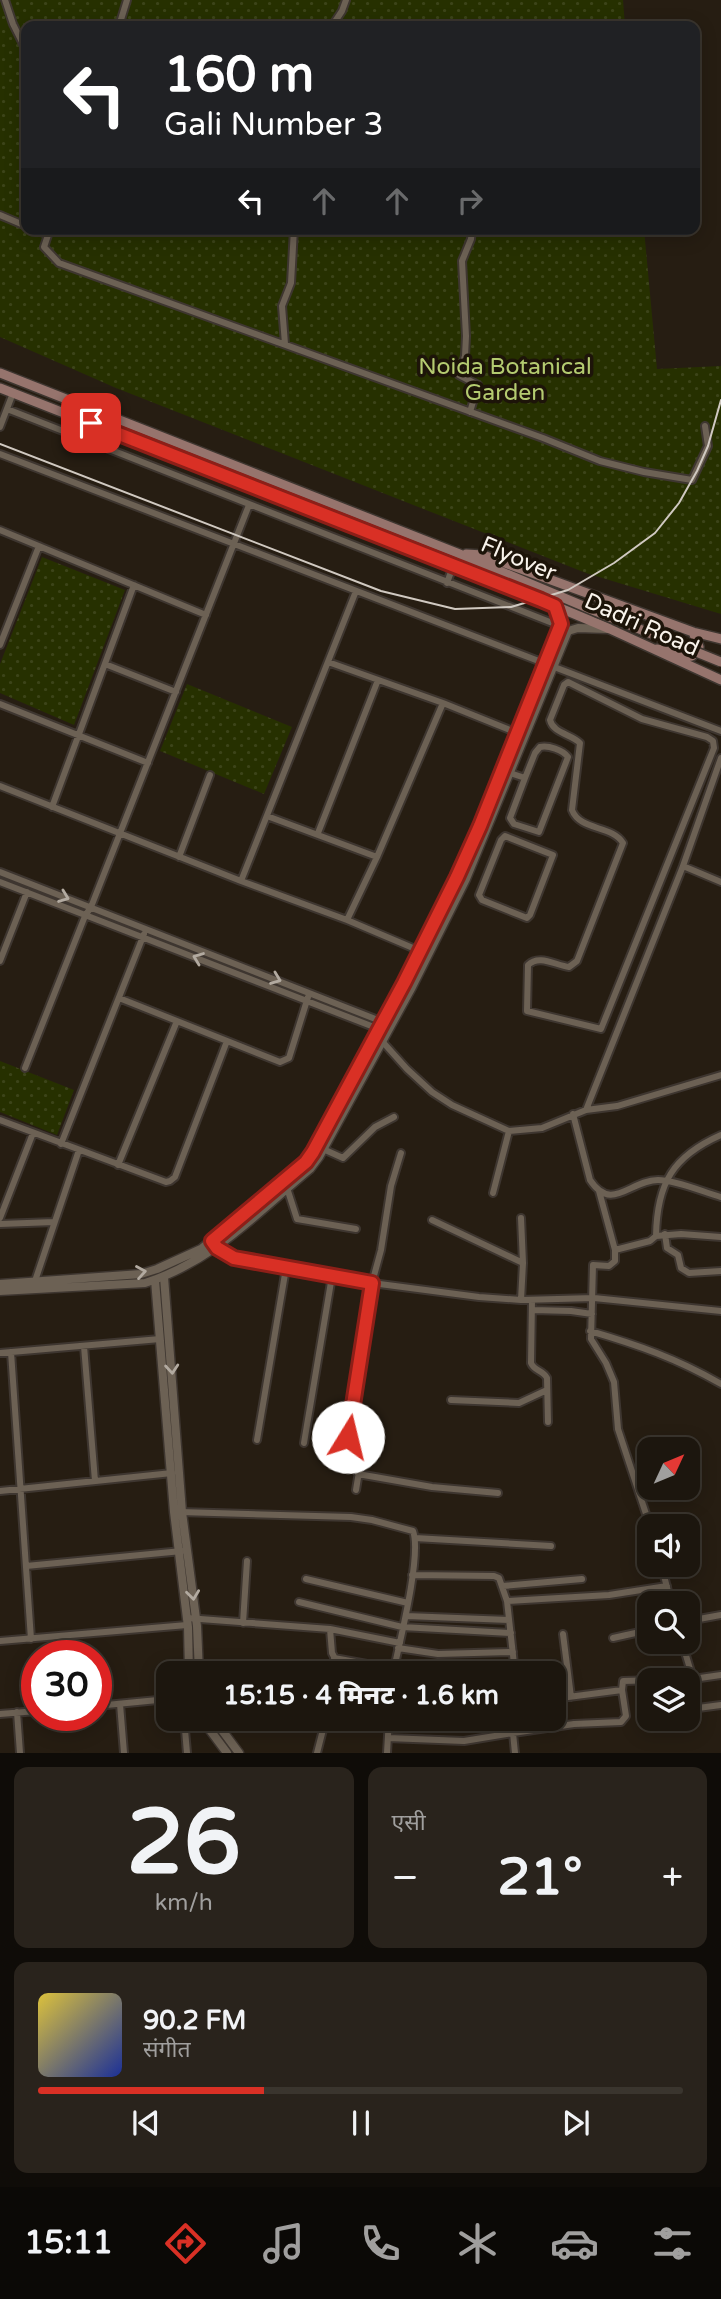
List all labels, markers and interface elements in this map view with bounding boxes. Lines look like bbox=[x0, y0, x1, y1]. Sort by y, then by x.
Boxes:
text: 160 m bbox=[164, 46, 314, 105]
icon: left bbox=[49, 49, 140, 140]
text: Gali Number 3 bbox=[164, 106, 384, 144]
icon: left bbox=[232, 182, 270, 220]
icon: ahead bbox=[305, 182, 343, 220]
icon: ahead bbox=[378, 182, 416, 220]
icon: right bbox=[451, 182, 489, 220]
park label: Noida Botanical Garden bbox=[418, 353, 592, 407]
pin bbox=[61, 393, 121, 453]
icon: arrive bbox=[72, 404, 110, 442]
street label: Flyover bbox=[477, 531, 561, 587]
street label: Dadri Road bbox=[580, 587, 703, 663]
one-way arrow bbox=[57, 888, 69, 902]
one-way arrow bbox=[192, 953, 204, 967]
one-way arrow bbox=[269, 970, 281, 984]
one-way arrow bbox=[135, 1265, 147, 1280]
one-way arrow bbox=[164, 1364, 179, 1375]
position arrow bbox=[311, 1400, 385, 1474]
north arrow bbox=[637, 1437, 700, 1500]
map controls bbox=[637, 1437, 700, 1731]
button: sound bbox=[637, 1514, 700, 1577]
one-way arrow bbox=[186, 1590, 201, 1601]
button: search bbox=[637, 1591, 700, 1654]
speed limit sign: 30 bbox=[21, 1640, 112, 1731]
button: layers bbox=[637, 1668, 700, 1731]
text: 15:15 · 4 मिनट · 1.6 km bbox=[223, 1680, 499, 1711]
text: 26 bbox=[127, 1788, 241, 1898]
text: एसी bbox=[392, 1809, 426, 1837]
text: 21° bbox=[498, 1846, 583, 1909]
text: − bbox=[392, 1855, 419, 1901]
text: + bbox=[662, 1855, 683, 1901]
text: km/h bbox=[155, 1889, 213, 1917]
text: 90.2 FM bbox=[143, 2005, 246, 2036]
text: संगीत bbox=[143, 2036, 191, 2064]
icon: previous bbox=[127, 2104, 165, 2142]
icon: pause bbox=[342, 2104, 380, 2142]
icon: next bbox=[557, 2104, 595, 2142]
icon: directions bbox=[161, 2219, 210, 2268]
icon: music bbox=[259, 2219, 308, 2268]
icon: phone bbox=[356, 2219, 405, 2268]
icon: climate bbox=[453, 2219, 502, 2268]
icon: car bbox=[550, 2219, 599, 2268]
icon: filters bbox=[648, 2219, 697, 2268]
text: 15:11 bbox=[24, 2224, 113, 2262]

